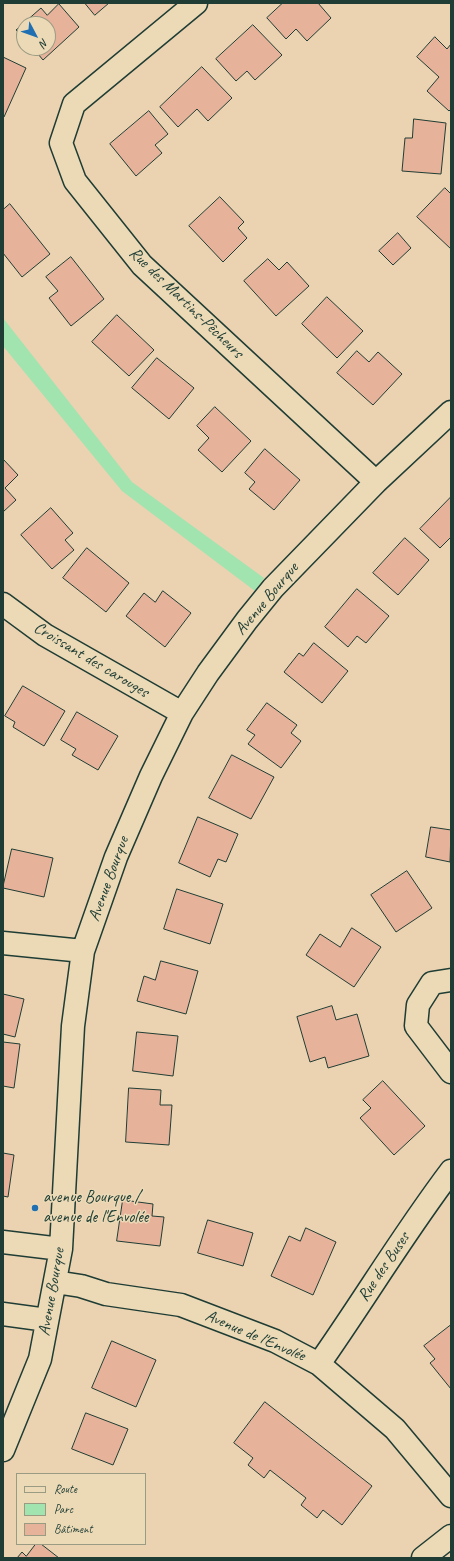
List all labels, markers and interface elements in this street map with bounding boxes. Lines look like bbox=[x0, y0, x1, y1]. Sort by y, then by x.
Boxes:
north arrow bbox=[16, 16, 56, 56]
text: N bbox=[37, 36, 52, 50]
street label: Rue des Martins-Pêcheurs bbox=[125, 243, 247, 363]
street label: Avenue Bourque bbox=[231, 558, 303, 640]
street label: Croissant des carouges bbox=[30, 618, 152, 702]
street label: Avenue Bourque bbox=[84, 834, 134, 924]
place label: avenue Bourque / avenue de l'Envolée bbox=[43, 1188, 148, 1228]
marker: avenue Bourque / avenue de l'Envolée bbox=[30, 1203, 40, 1213]
street label: Rue des Buses bbox=[353, 1229, 415, 1305]
street label: Avenue Bourque bbox=[34, 1247, 70, 1337]
street label: Avenue de l'Envolée bbox=[202, 1306, 308, 1366]
legend bbox=[16, 1473, 146, 1545]
text: Route bbox=[54, 1481, 77, 1497]
text: Parc bbox=[54, 1501, 73, 1517]
text: Bâtiment bbox=[54, 1521, 92, 1537]

